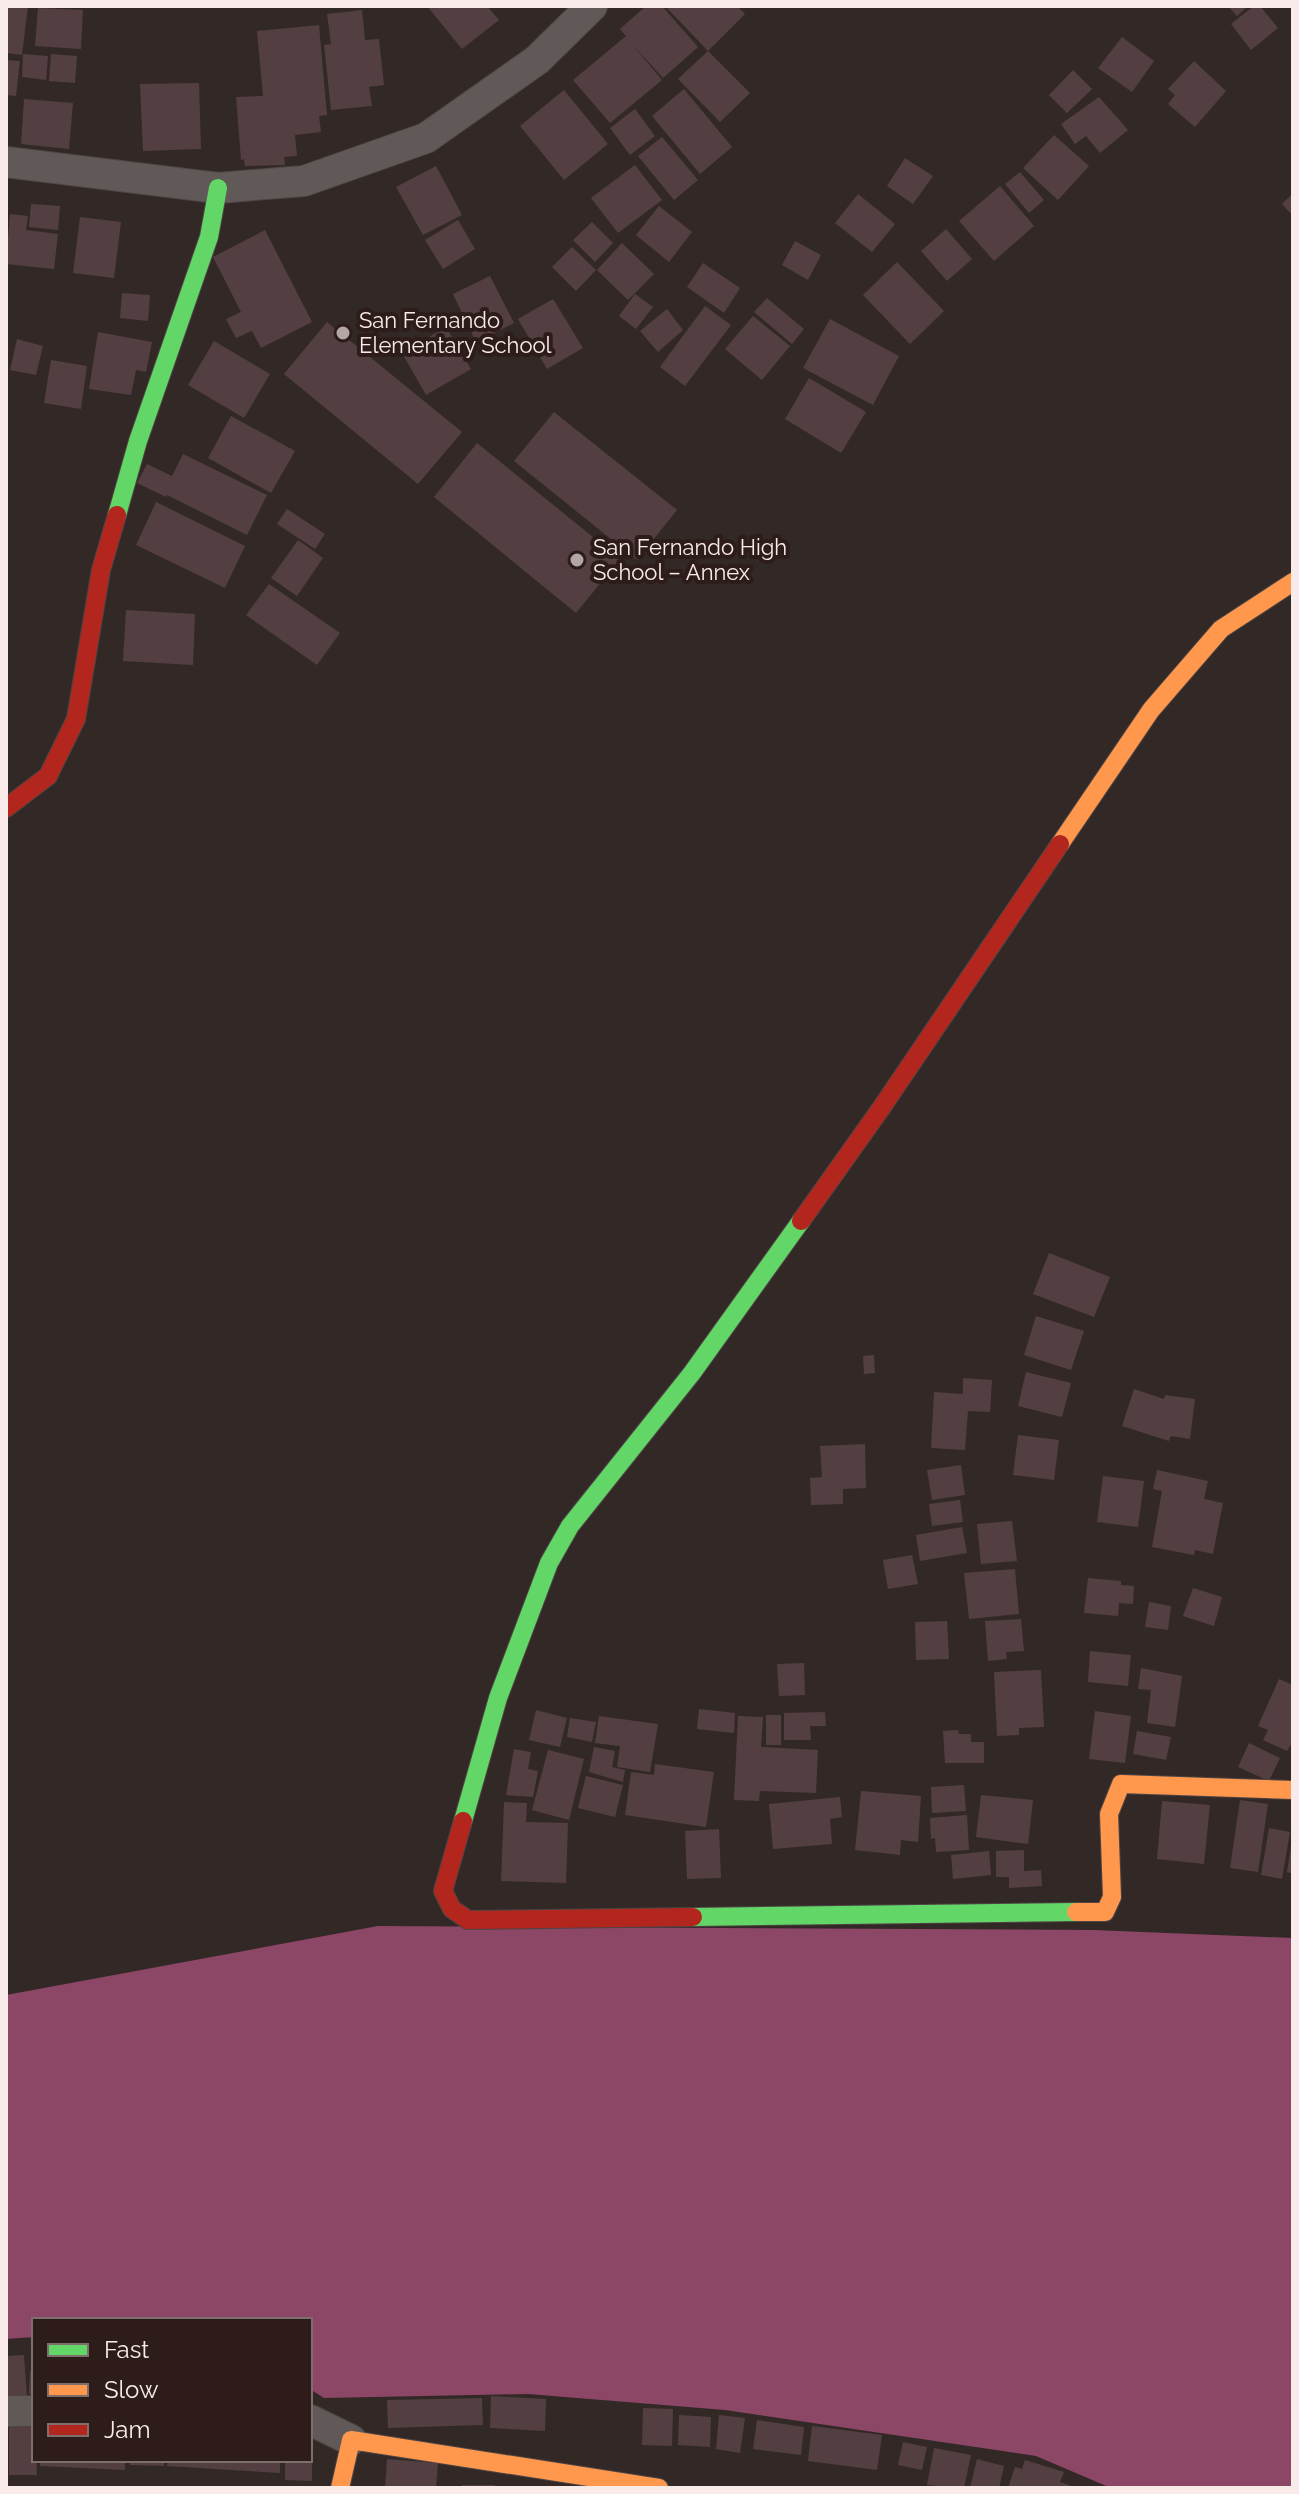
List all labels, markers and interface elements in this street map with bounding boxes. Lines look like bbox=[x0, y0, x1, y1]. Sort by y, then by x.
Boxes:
place label: San Fernando Elementary School bbox=[359, 307, 552, 358]
marker: San Fernando Elementary School bbox=[334, 324, 352, 342]
place label: San Fernando High School – Annex bbox=[593, 534, 787, 585]
marker: San Fernando High School – Annex bbox=[568, 551, 586, 569]
legend bbox=[32, 2318, 312, 2462]
text: Fast bbox=[104, 2335, 149, 2364]
text: Slow bbox=[104, 2375, 159, 2404]
text: Jam bbox=[104, 2415, 150, 2444]

